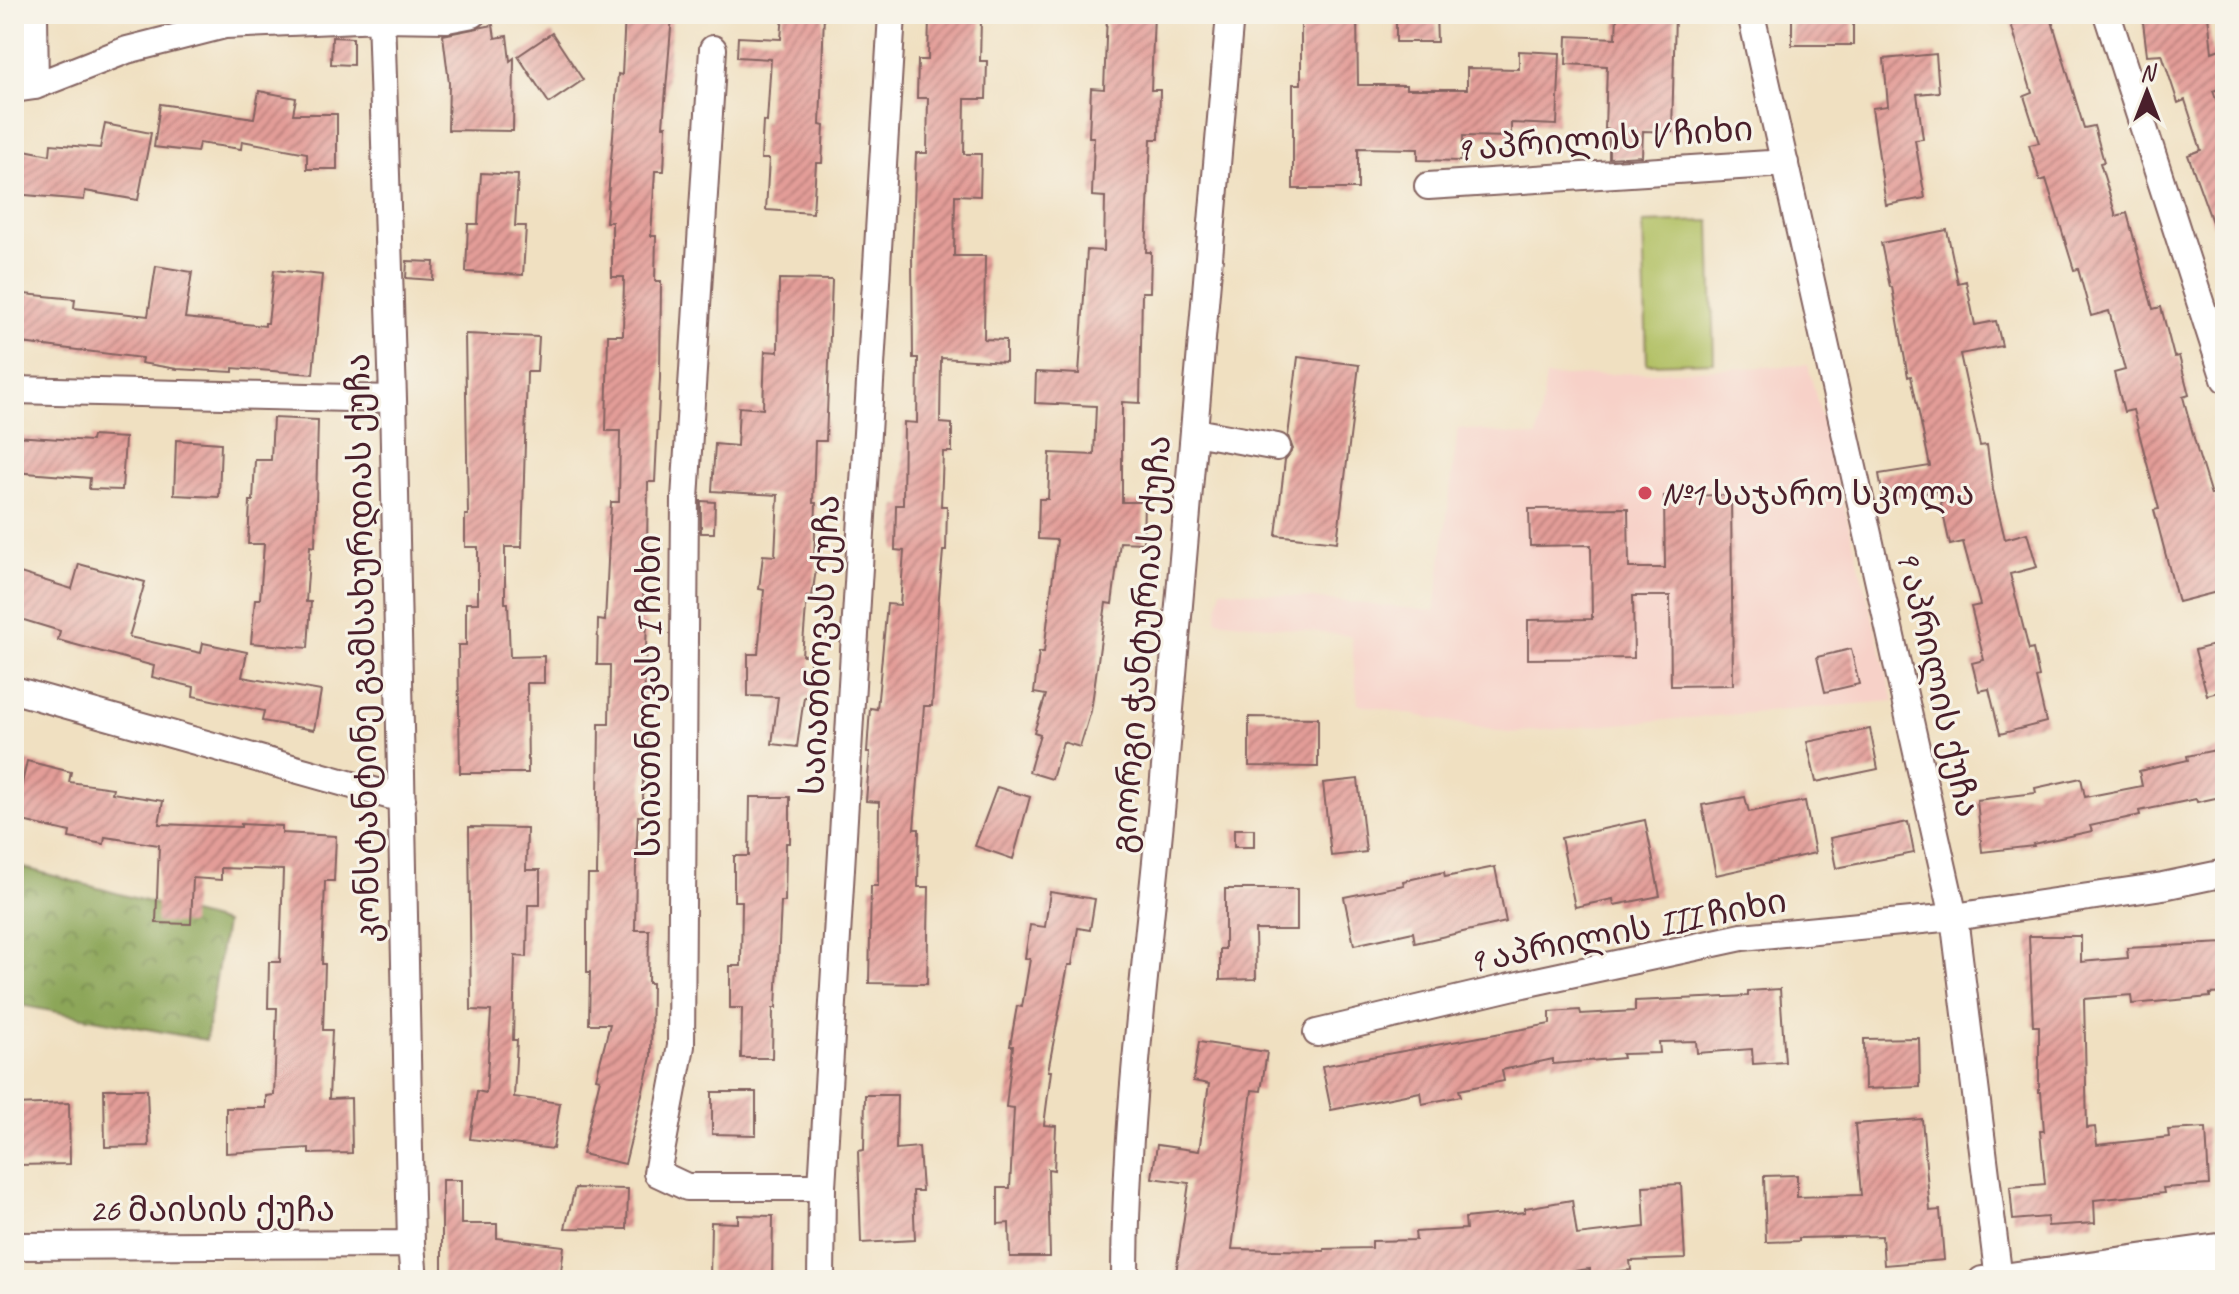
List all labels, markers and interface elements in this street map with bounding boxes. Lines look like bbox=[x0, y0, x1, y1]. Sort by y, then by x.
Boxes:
north arrow bbox=[2107, 52, 2187, 132]
text: N bbox=[2140, 59, 2157, 87]
street label: 9 აპრილის V ჩიხი bbox=[1454, 107, 1754, 170]
street label: კონსტანტინე გამსახურდიას ქუჩა bbox=[336, 353, 389, 943]
street label: გიორგი ჭანტურიას ქუჩა bbox=[1101, 433, 1180, 855]
place label: №1 საჯარო სკოლა bbox=[1661, 472, 1974, 515]
marker: №1 საჯარო სკოლა bbox=[1636, 484, 1654, 502]
street label: საიათნოვას ქუჩა bbox=[790, 494, 849, 796]
street label: საიათნოვას I ჩიხი bbox=[627, 534, 670, 858]
street label: 9 აპრილის ქუჩა bbox=[1887, 545, 1990, 821]
street label: 9 აპრილის III ჩიხი bbox=[1464, 879, 1790, 982]
street label: 26 მაისის ქუჩა bbox=[89, 1188, 335, 1231]

